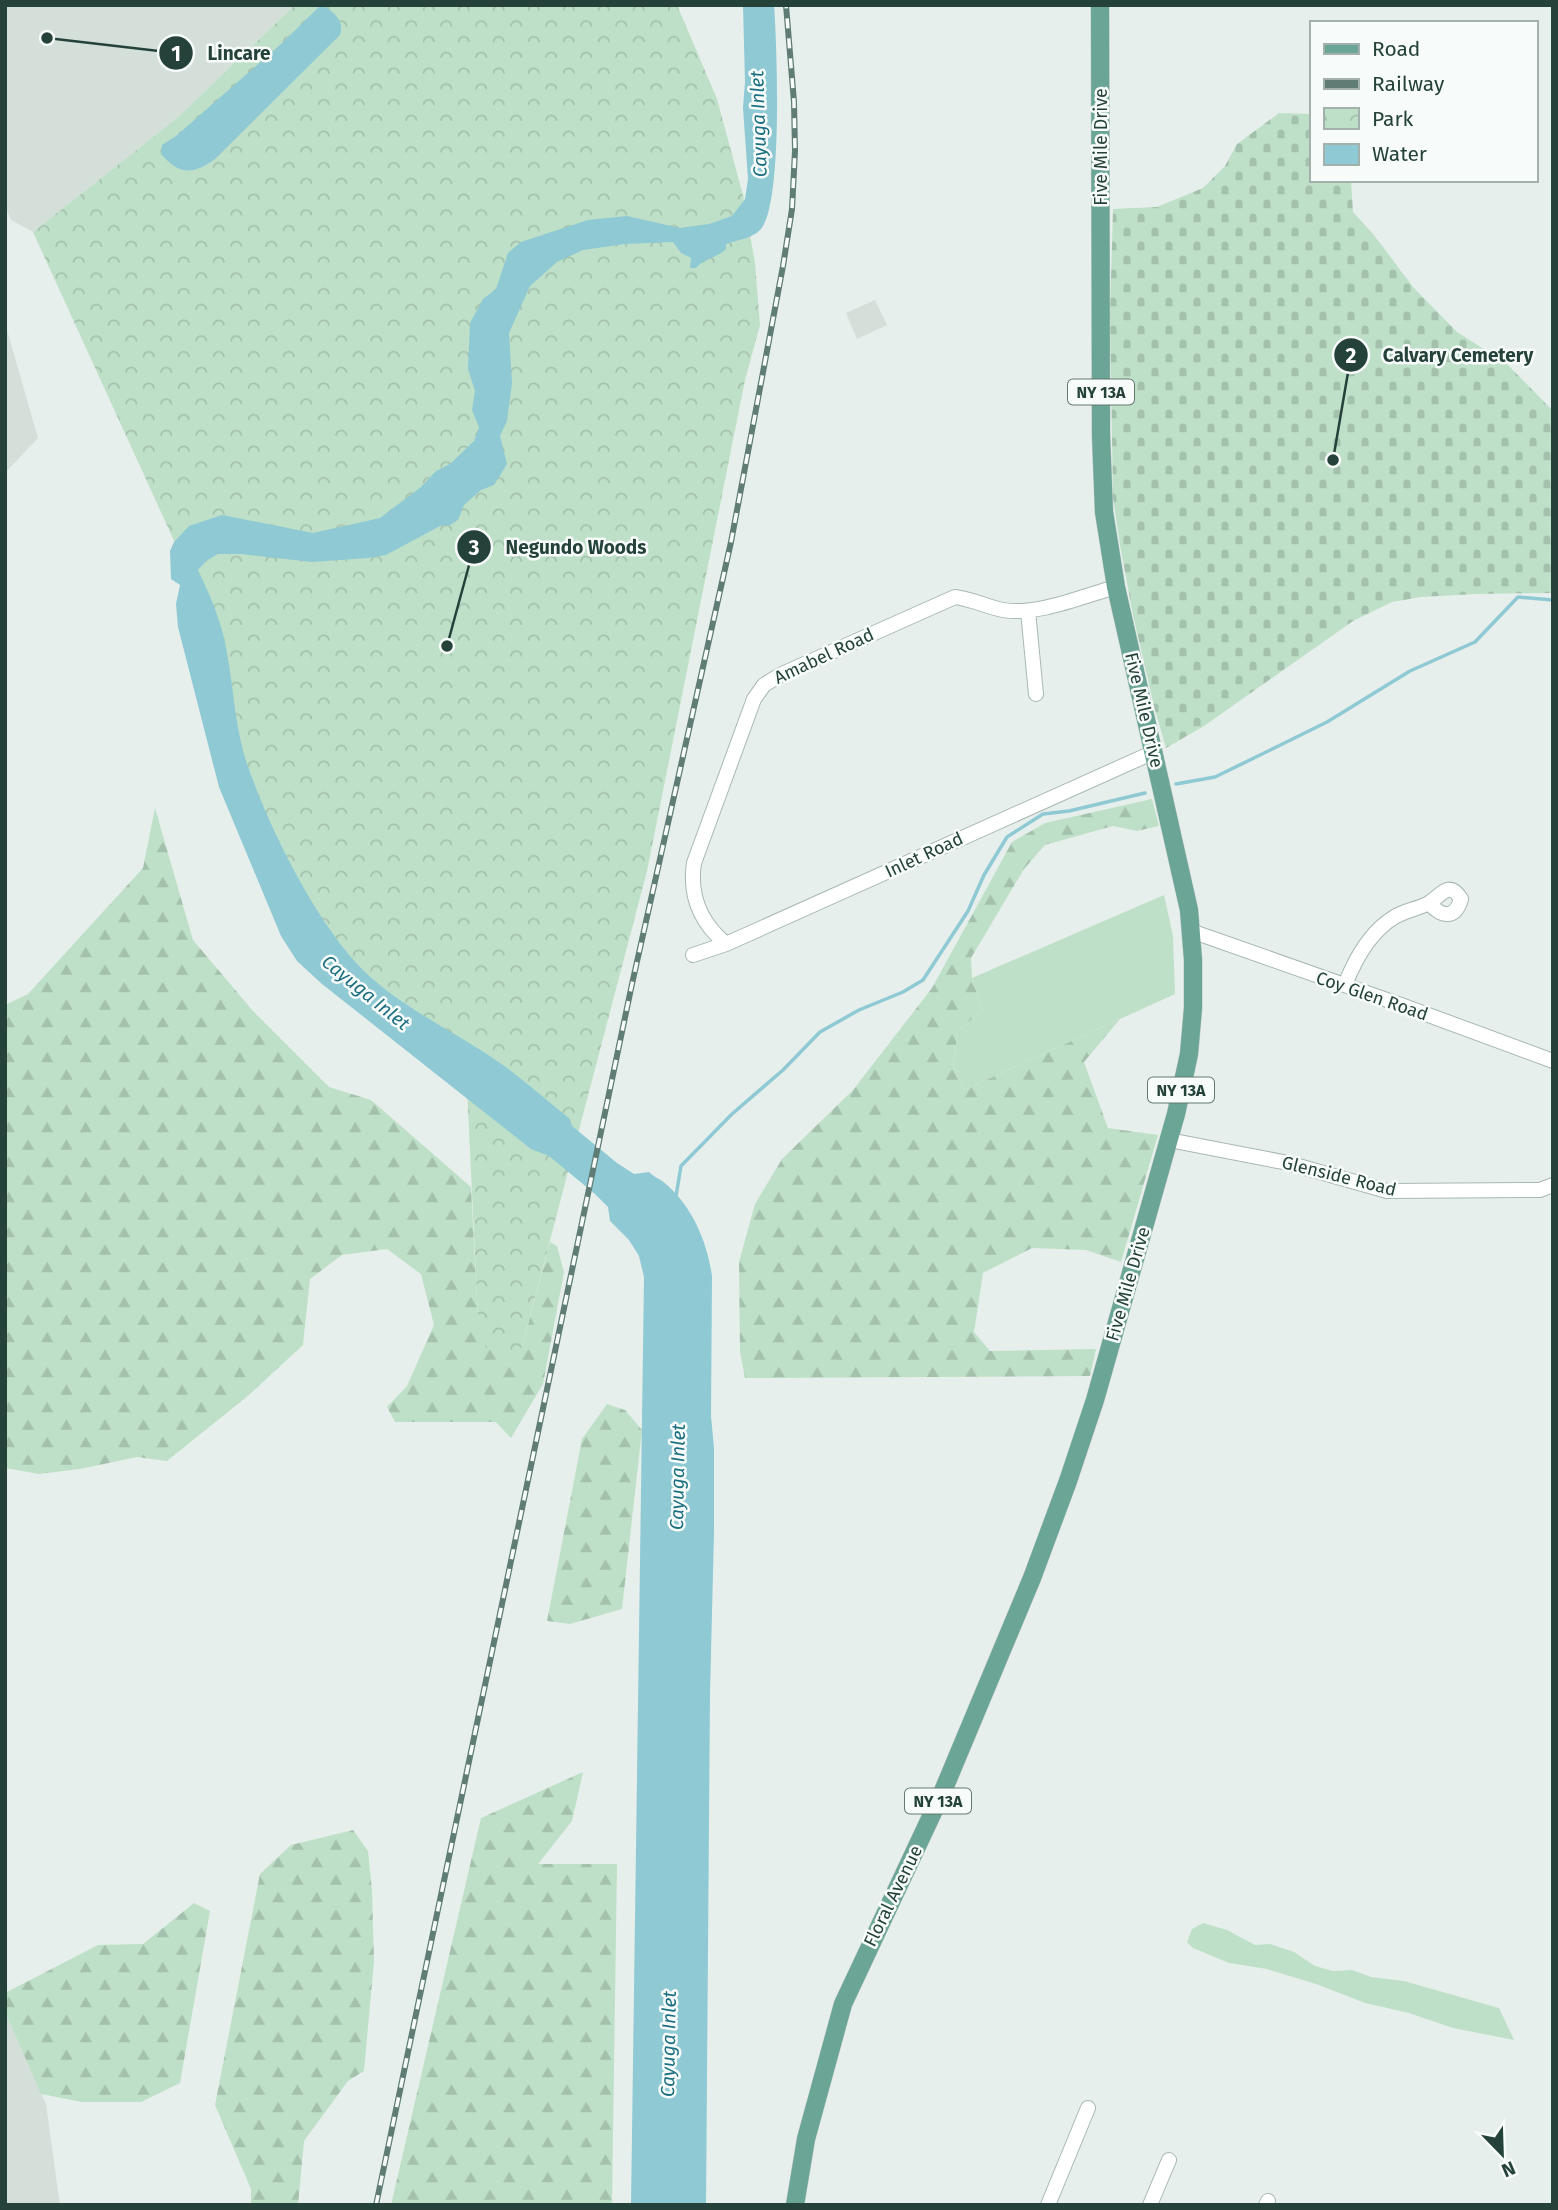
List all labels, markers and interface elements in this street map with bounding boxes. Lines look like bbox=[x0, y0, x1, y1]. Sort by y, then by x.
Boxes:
legend bbox=[1310, 21, 1537, 182]
callout: Lincare bbox=[159, 33, 285, 73]
text: Road bbox=[1372, 36, 1420, 62]
text: 1 bbox=[171, 41, 181, 67]
text: Lincare bbox=[208, 42, 270, 65]
water label: Cayuga Inlet bbox=[745, 70, 772, 178]
text: Railway bbox=[1372, 71, 1445, 97]
street label: Five Mile Drive bbox=[1090, 88, 1112, 206]
text: Park bbox=[1372, 106, 1414, 132]
text: Water bbox=[1372, 141, 1427, 167]
callout: Calvary Cemetery bbox=[1334, 335, 1547, 375]
text: 2 bbox=[1346, 343, 1357, 369]
text: Calvary Cemetery bbox=[1383, 344, 1533, 367]
road number: NY 13A bbox=[1068, 380, 1134, 404]
callout: Negundo Woods bbox=[456, 527, 660, 567]
text: 3 bbox=[468, 535, 480, 561]
text: Negundo Woods bbox=[506, 536, 646, 559]
street label: Amabel Road bbox=[771, 623, 877, 689]
street label: Five Mile Drive bbox=[1120, 650, 1168, 770]
street label: Inlet Road bbox=[881, 827, 967, 883]
water label: Cayuga Inlet bbox=[317, 950, 414, 1035]
street label: Coy Glen Road bbox=[1313, 967, 1431, 1025]
road number: NY 13A bbox=[1148, 1078, 1214, 1102]
street label: Glenside Road bbox=[1279, 1151, 1399, 1201]
street label: Five Mile Drive bbox=[1101, 1224, 1155, 1344]
water label: Cayuga Inlet bbox=[665, 1423, 690, 1530]
road number: NY 13A bbox=[905, 1788, 971, 1814]
street label: Floral Avenue bbox=[859, 1842, 927, 1950]
water label: Cayuga Inlet bbox=[656, 1990, 681, 2097]
north arrow bbox=[1467, 2119, 1537, 2189]
text: N bbox=[1498, 2156, 1519, 2182]

